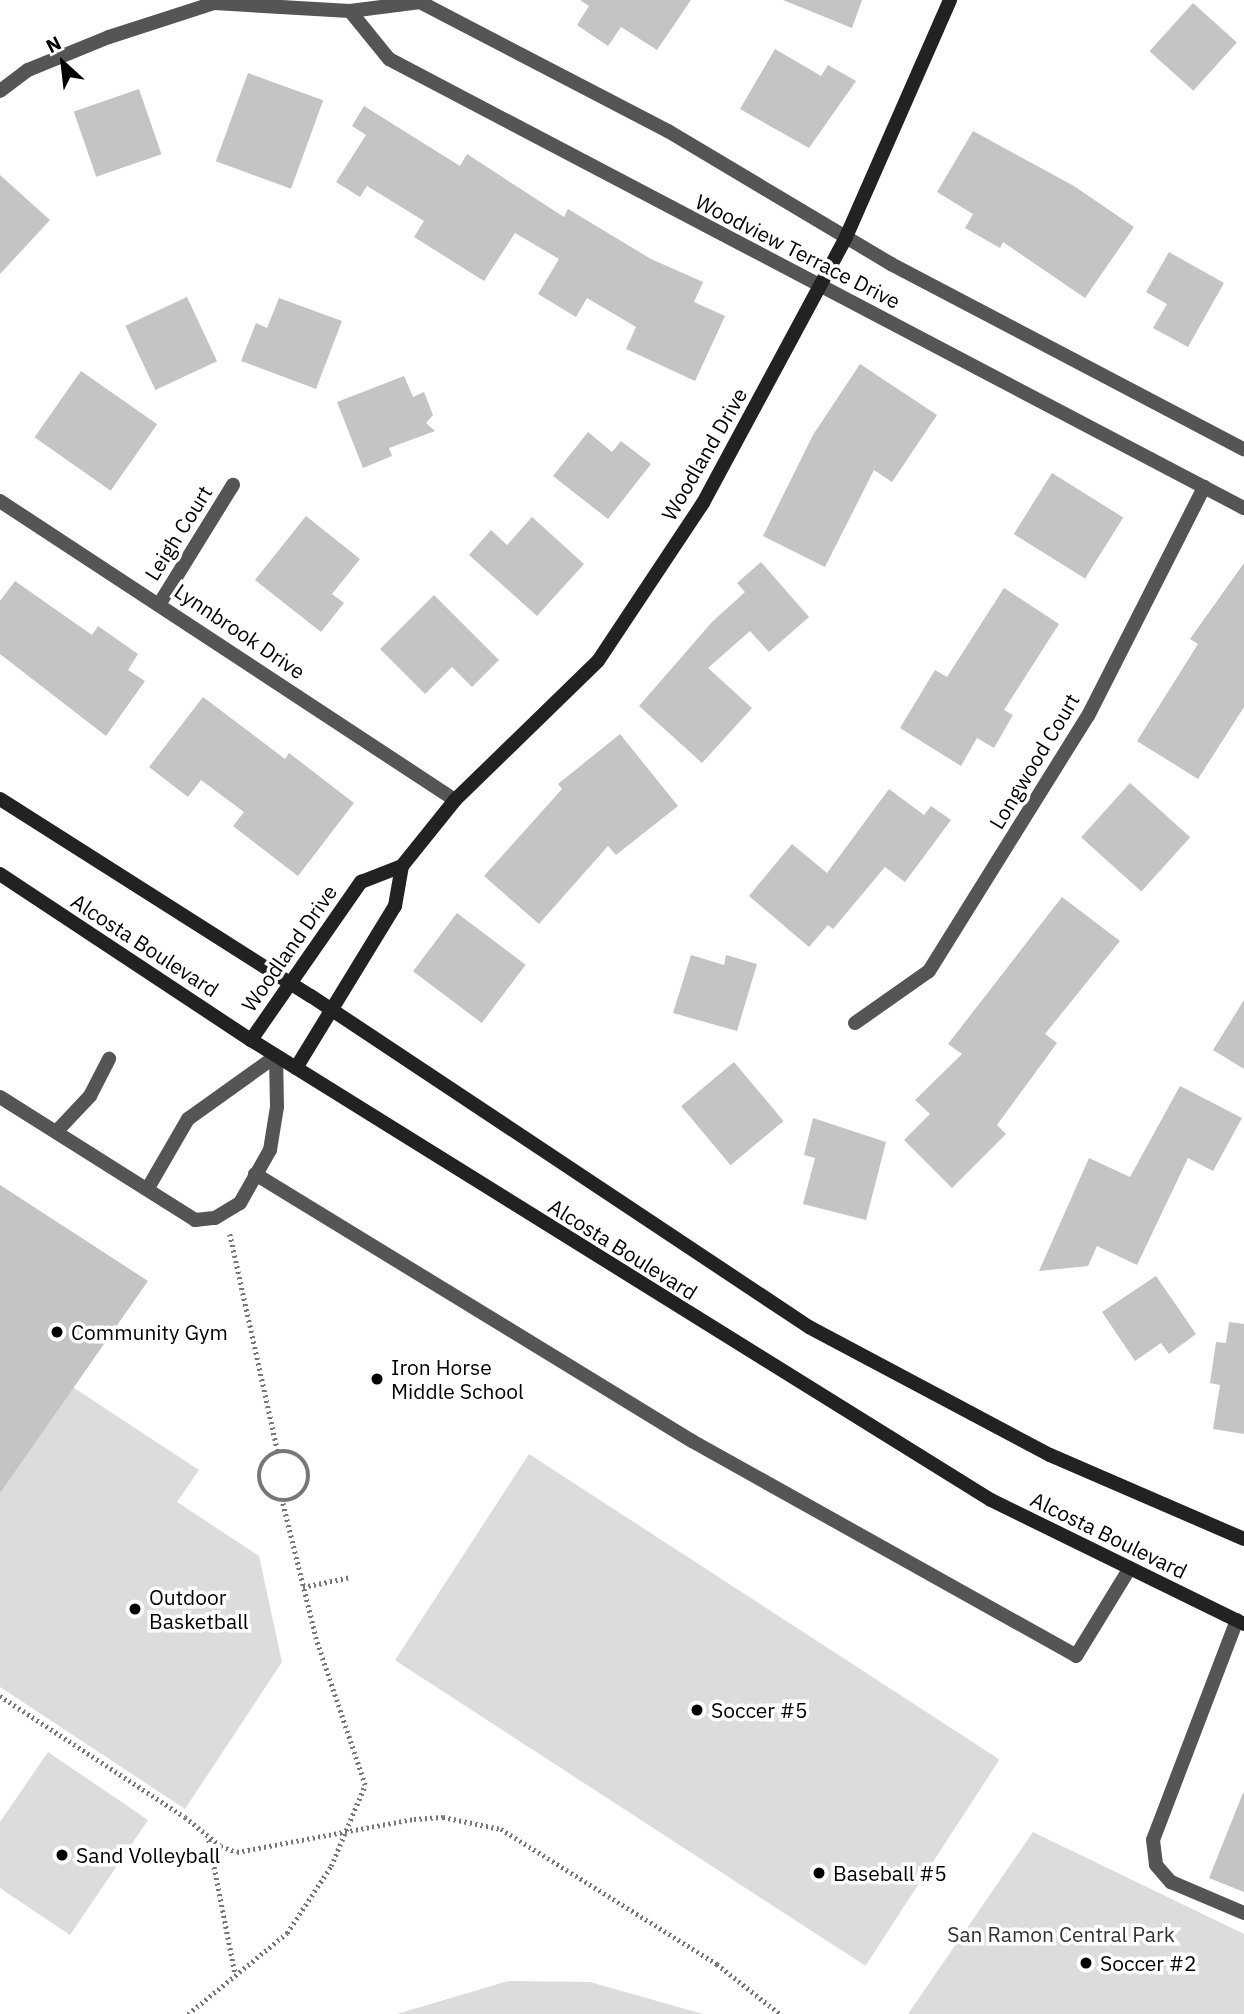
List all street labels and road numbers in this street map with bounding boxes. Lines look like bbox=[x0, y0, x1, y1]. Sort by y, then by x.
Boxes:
street label: Woodview Terrace Drive bbox=[691, 188, 905, 314]
street label: Woodland Drive bbox=[656, 383, 752, 525]
street label: Leigh Court bbox=[139, 481, 217, 585]
street label: Lynnbrook Drive bbox=[170, 578, 310, 684]
street label: Longwood Court bbox=[984, 689, 1084, 833]
street label: Woodland Drive bbox=[236, 880, 342, 1016]
street label: Alcosta Boulevard bbox=[67, 888, 223, 1002]
street label: Alcosta Boulevard bbox=[544, 1193, 702, 1305]
street label: Alcosta Boulevard bbox=[1027, 1486, 1191, 1584]

